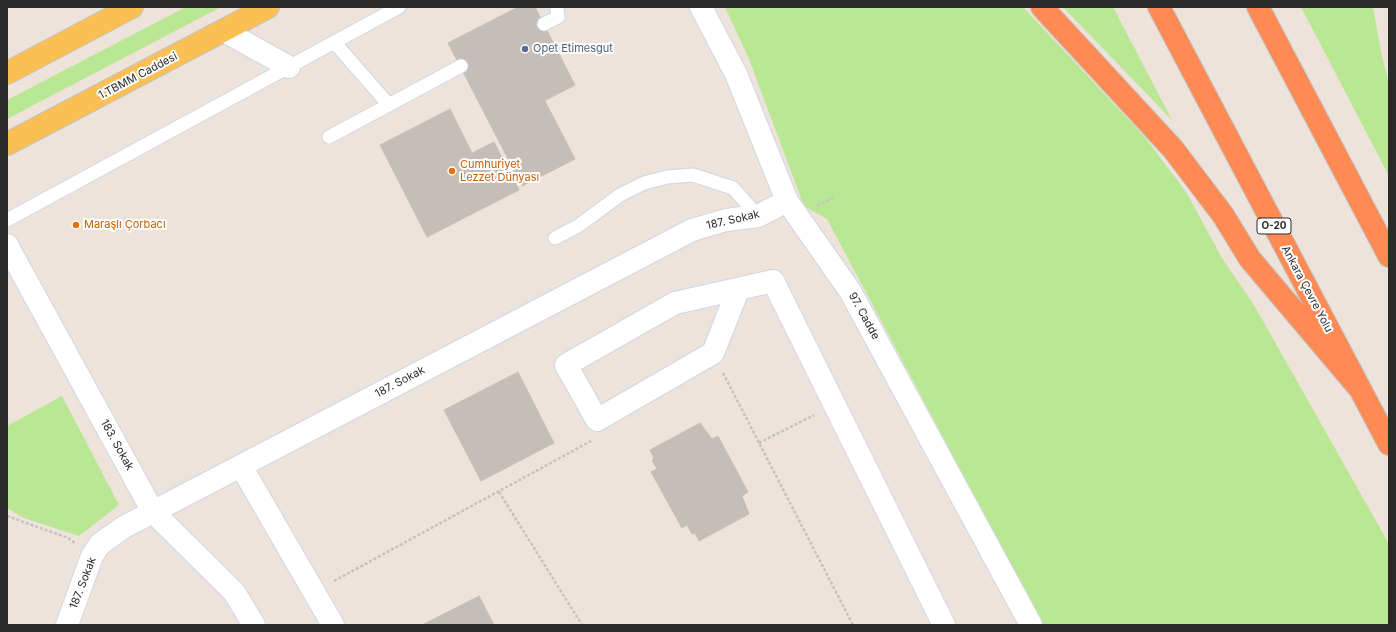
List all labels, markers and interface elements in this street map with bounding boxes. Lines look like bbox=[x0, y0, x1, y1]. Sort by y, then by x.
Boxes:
place label: Opet Etimesgut bbox=[533, 42, 613, 56]
marker: Opet Etimesgut bbox=[520, 44, 530, 54]
street label: 1.TBMM Caddesi bbox=[96, 50, 180, 102]
place label: Cumhuriyet Lezzet Dünyası bbox=[460, 158, 539, 184]
marker: Cumhuriyet Lezzet Dünyası bbox=[447, 166, 457, 176]
street label: 187. Sokak bbox=[705, 207, 761, 233]
place label: Maraşlı Çorbacı bbox=[84, 218, 166, 232]
road number: O-20 bbox=[1257, 218, 1291, 234]
marker: Maraşlı Çorbacı bbox=[71, 220, 81, 230]
street label: Ankara Çevre Yolu bbox=[1279, 244, 1335, 334]
street label: 97. Cadde bbox=[846, 290, 882, 342]
street label: 187. Sokak bbox=[373, 363, 427, 401]
street label: 183. Sokak bbox=[98, 417, 136, 473]
street label: 187. Sokak bbox=[67, 555, 99, 611]

